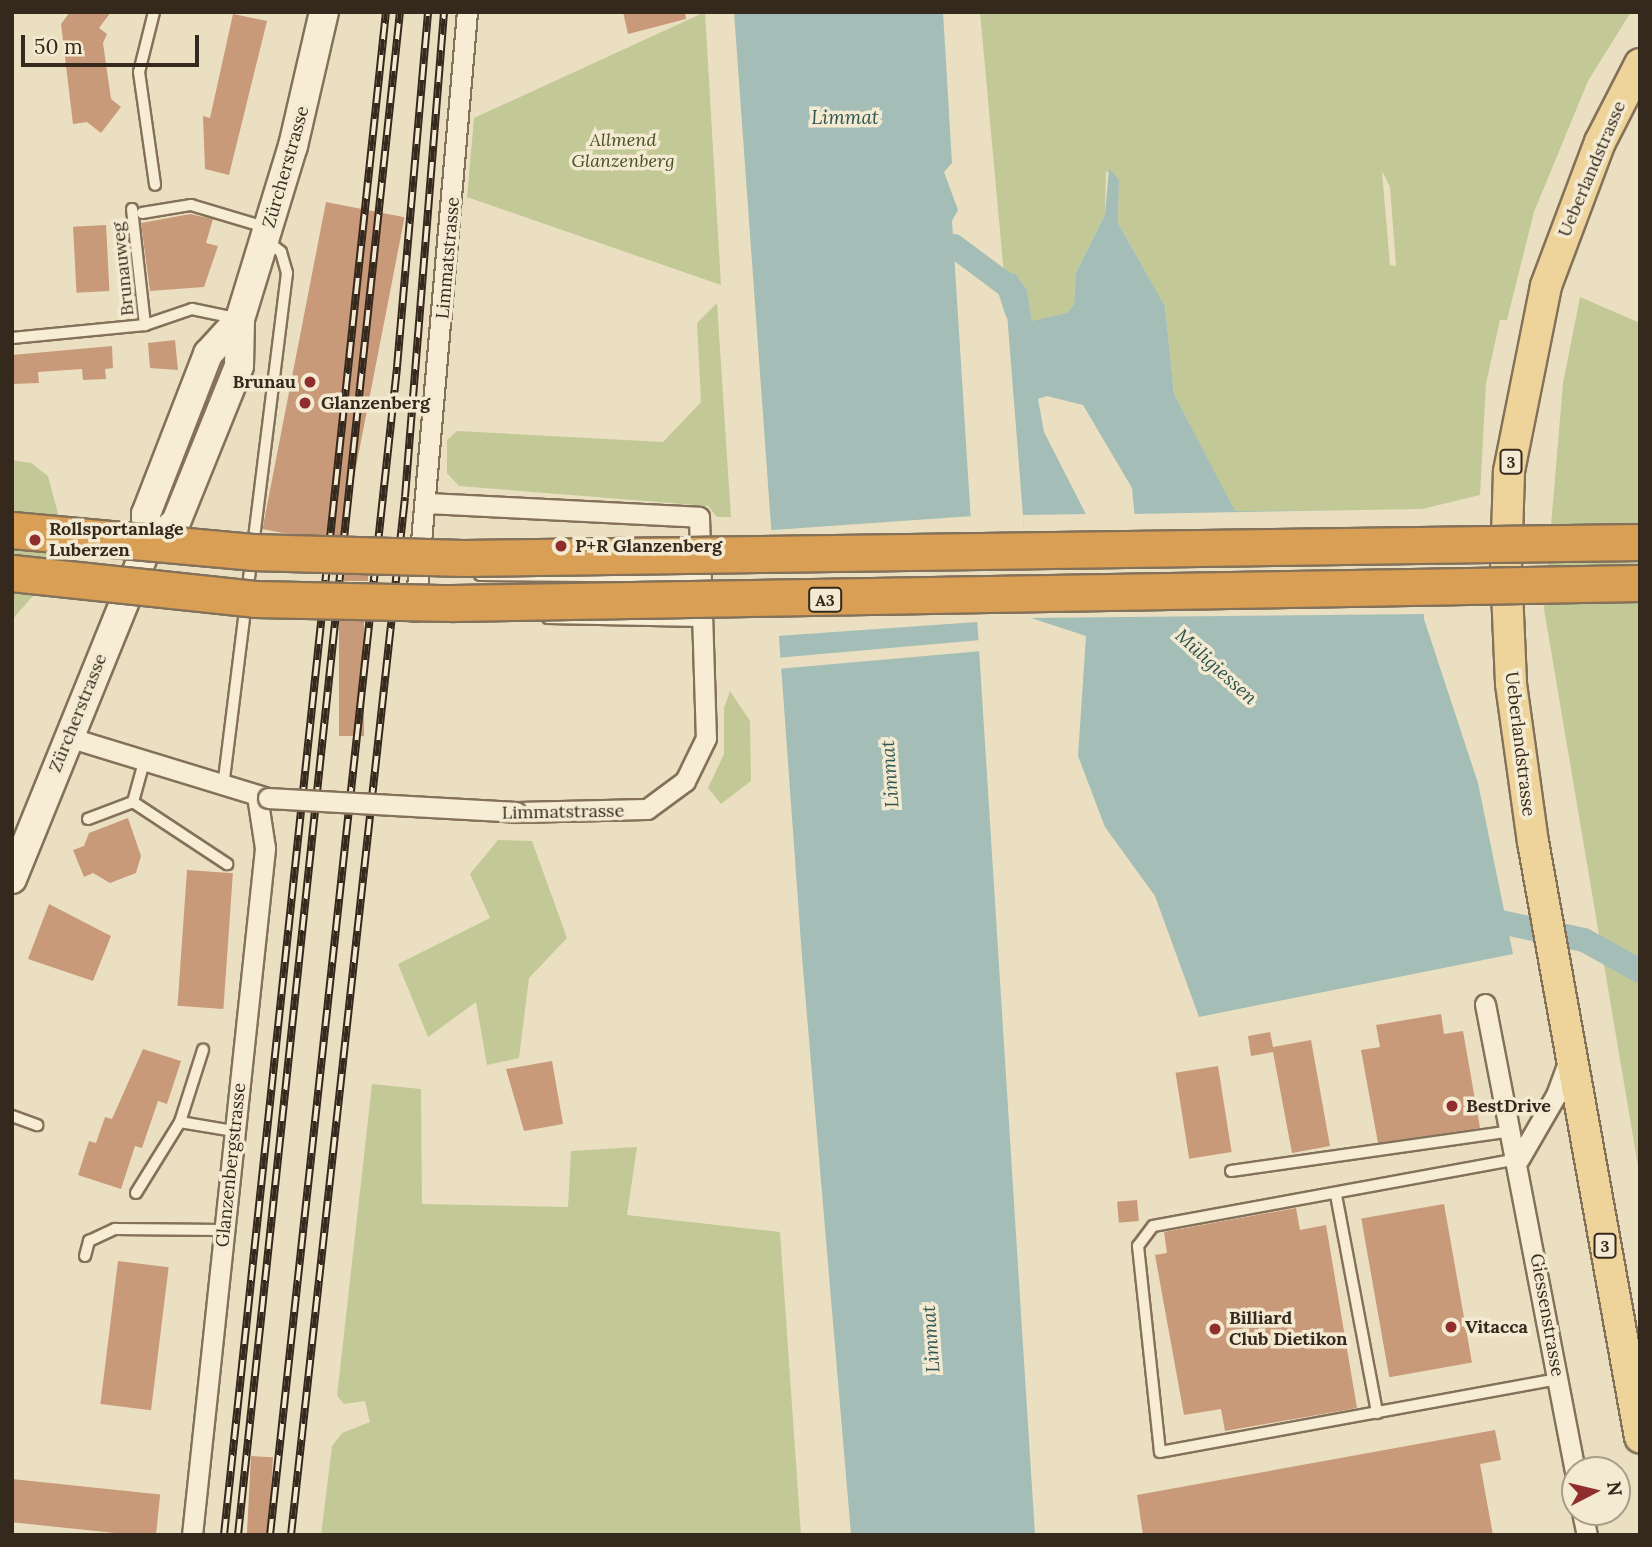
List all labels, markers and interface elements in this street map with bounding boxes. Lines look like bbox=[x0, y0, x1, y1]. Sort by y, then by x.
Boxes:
scale bar bbox=[24, 21, 203, 65]
text: 50 m bbox=[34, 33, 83, 60]
street label: Ueberlandstrasse bbox=[1554, 98, 1630, 240]
street label: Zürcherstrasse bbox=[258, 103, 314, 231]
water label: Limmat bbox=[811, 107, 879, 129]
park label: Allmend Glanzenberg bbox=[571, 130, 675, 172]
street label: Limmatstrasse bbox=[432, 196, 464, 320]
street label: Brunauweg bbox=[107, 221, 139, 317]
place label: Brunau bbox=[232, 371, 296, 393]
marker: Brunau bbox=[302, 374, 318, 390]
place label: Glanzenberg bbox=[321, 392, 430, 414]
marker: Glanzenberg bbox=[295, 393, 315, 413]
road number: 3 bbox=[1499, 449, 1523, 475]
place label: Rollsportanlage Luberzen bbox=[49, 519, 184, 562]
marker: Rollsportanlage Luberzen bbox=[27, 532, 43, 548]
place label: P+R Glanzenberg bbox=[575, 535, 722, 557]
marker: P+R Glanzenberg bbox=[553, 538, 569, 554]
road number: A3 bbox=[808, 587, 842, 612]
water label: Müligiessen bbox=[1170, 624, 1262, 710]
street label: Zürcherstrasse bbox=[44, 651, 112, 775]
street label: Ueberlandstrasse bbox=[1500, 671, 1540, 817]
water label: Limmat bbox=[876, 739, 904, 809]
street label: Limmatstrasse bbox=[502, 800, 624, 824]
street label: Glanzenbergstrasse bbox=[212, 1082, 250, 1248]
place label: BestDrive bbox=[1466, 1095, 1551, 1117]
marker: BestDrive bbox=[1444, 1098, 1460, 1114]
road number: 3 bbox=[1593, 1234, 1617, 1258]
street label: Giessenstrasse bbox=[1526, 1252, 1568, 1378]
water label: Limmat bbox=[917, 1304, 945, 1374]
place label: Billiard Club Dietikon bbox=[1229, 1308, 1348, 1350]
place label: Vitacca bbox=[1465, 1316, 1528, 1338]
marker: Vitacca bbox=[1443, 1319, 1459, 1335]
marker: Billiard Club Dietikon bbox=[1207, 1321, 1223, 1337]
north arrow bbox=[1561, 1456, 1631, 1526]
text: N bbox=[1602, 1480, 1628, 1497]

